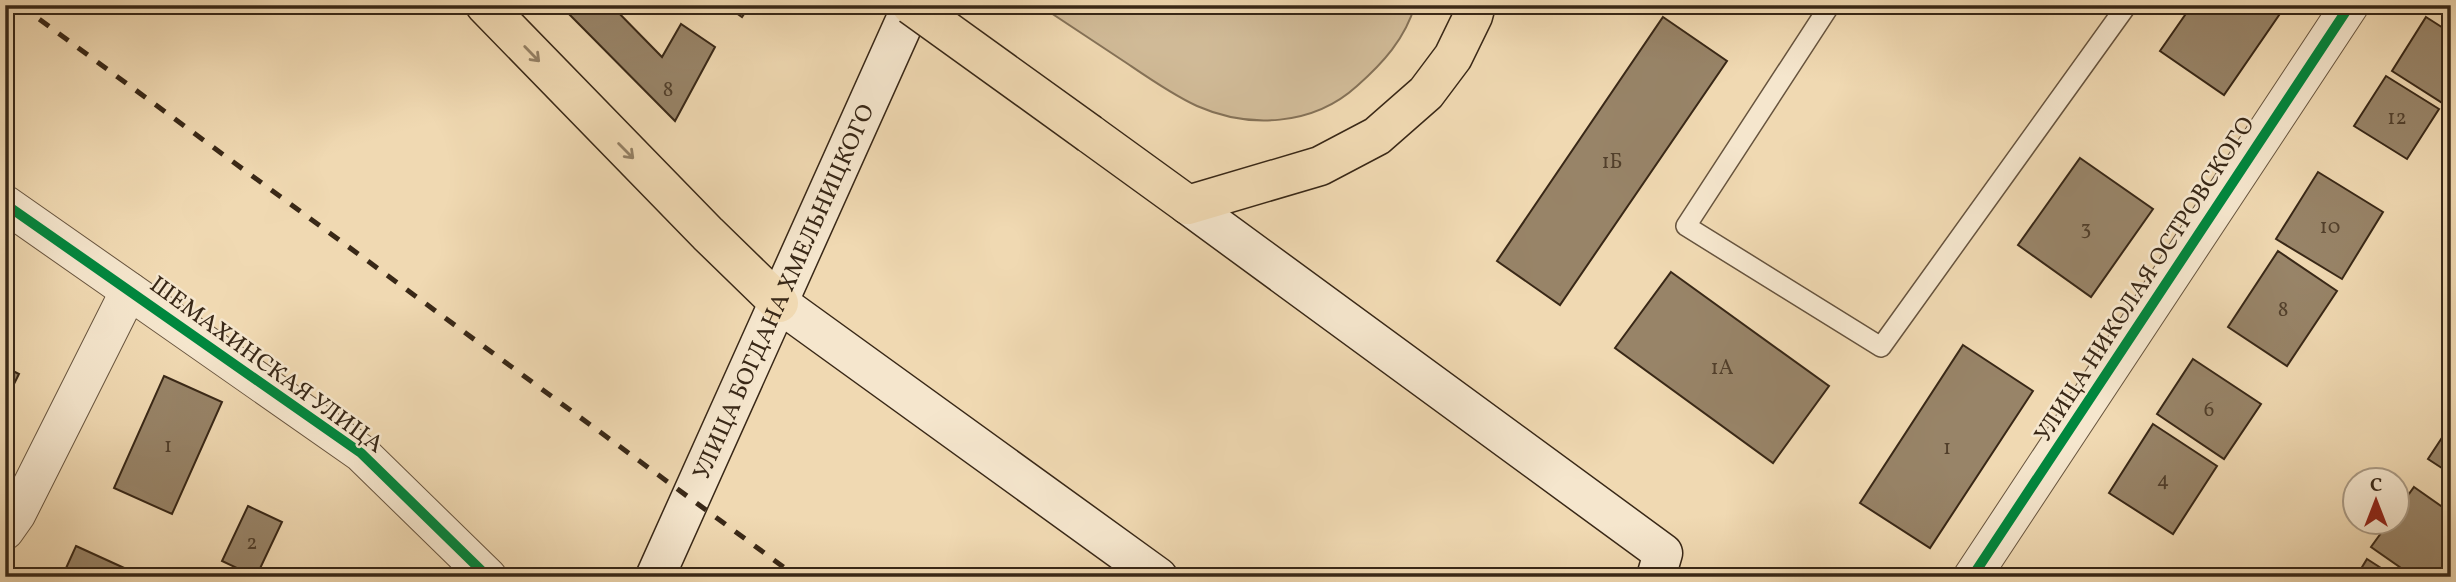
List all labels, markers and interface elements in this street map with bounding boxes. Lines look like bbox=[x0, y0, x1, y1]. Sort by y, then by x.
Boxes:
one-way arrow bbox=[523, 45, 540, 62]
house number: 8 bbox=[663, 76, 673, 105]
street label: УЛИЦА БОГДАНА ХМЕЛЬНИЦКОГО bbox=[686, 99, 884, 486]
house number: 12 bbox=[2387, 104, 2407, 133]
street label: УЛИЦА НИКОЛАЯ ОСТРОВСКОГО bbox=[2027, 110, 2264, 450]
one-way arrow bbox=[618, 142, 635, 159]
house number: 1Б bbox=[1601, 148, 1623, 177]
house number: 10 bbox=[2320, 213, 2340, 242]
house number: 3 bbox=[2081, 214, 2091, 243]
street label: ШЕМАХИНСКАЯ УЛИЦА bbox=[142, 269, 390, 462]
house number: 8 bbox=[2278, 296, 2288, 325]
house number: 1А bbox=[1711, 354, 1734, 383]
house number: 6 bbox=[2204, 396, 2214, 425]
house number: 1 bbox=[164, 432, 172, 461]
house number: 1 bbox=[1943, 434, 1951, 463]
house number: 4 bbox=[2157, 466, 2169, 495]
north arrow bbox=[2340, 466, 2410, 536]
text: С bbox=[2370, 473, 2382, 499]
house number: 2 bbox=[246, 529, 258, 558]

